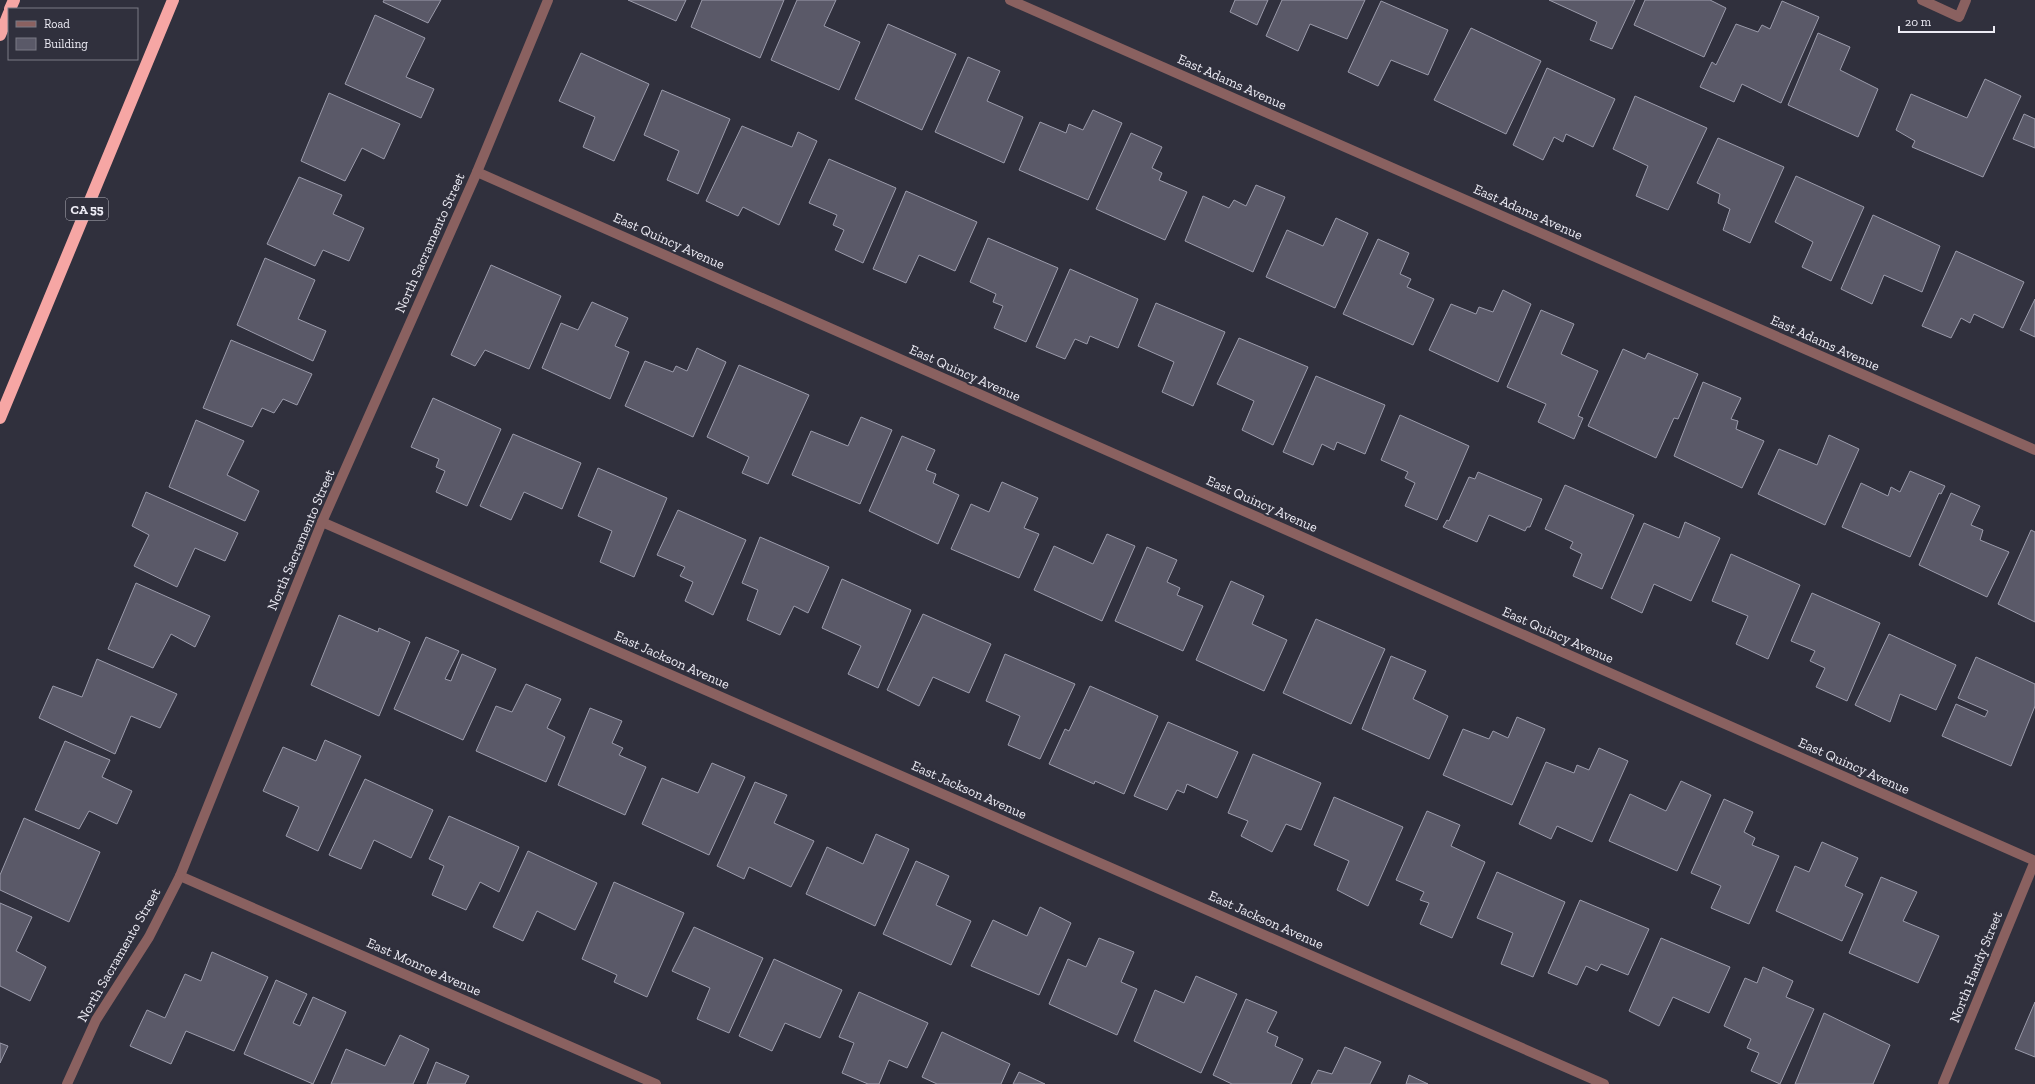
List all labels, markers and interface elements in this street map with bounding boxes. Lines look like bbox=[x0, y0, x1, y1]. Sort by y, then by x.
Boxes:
legend bbox=[8, 8, 138, 60]
scale bar bbox=[1899, 8, 1994, 34]
text: 20 m bbox=[1905, 15, 1932, 29]
text: Road bbox=[44, 17, 70, 31]
text: Building bbox=[44, 37, 88, 51]
street label: East Adams Avenue bbox=[1175, 50, 1290, 114]
street label: North Sacramento Street bbox=[391, 170, 469, 316]
street label: East Adams Avenue bbox=[1471, 180, 1586, 244]
road number: CA 55 bbox=[66, 198, 108, 220]
street label: East Quincy Avenue bbox=[611, 209, 728, 273]
street label: East Adams Avenue bbox=[1768, 311, 1883, 375]
street label: East Quincy Avenue bbox=[907, 341, 1024, 405]
street label: North Sacramento Street bbox=[264, 466, 339, 613]
street label: East Quincy Avenue bbox=[1204, 472, 1321, 536]
street label: East Quincy Avenue bbox=[1500, 603, 1617, 667]
street label: East Jackson Avenue bbox=[612, 627, 733, 693]
street label: East Quincy Avenue bbox=[1796, 734, 1913, 798]
street label: East Jackson Avenue bbox=[909, 757, 1030, 823]
street label: North Sacramento Street bbox=[74, 884, 165, 1025]
street label: East Jackson Avenue bbox=[1206, 887, 1327, 953]
street label: North Handy Street bbox=[1946, 908, 2006, 1025]
street label: East Monroe Avenue bbox=[364, 934, 484, 1000]

